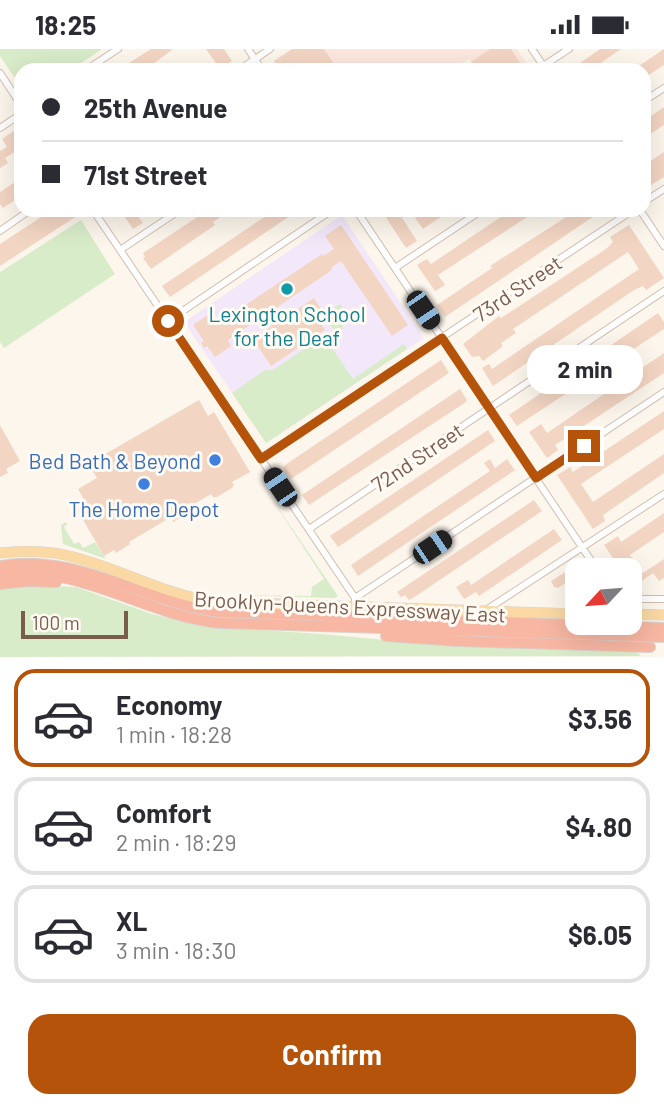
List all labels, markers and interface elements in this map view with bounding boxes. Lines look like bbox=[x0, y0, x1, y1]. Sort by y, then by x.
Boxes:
text: 18:25 bbox=[35, 9, 96, 40]
text: 25th Avenue bbox=[84, 92, 227, 123]
text: 71st Street bbox=[84, 159, 207, 190]
street label: 73rd Street bbox=[468, 249, 566, 327]
marker: Lexington School for the Deaf bbox=[279, 281, 295, 297]
car bbox=[403, 287, 444, 333]
place label: Lexington School for the Deaf bbox=[208, 301, 366, 350]
route start bbox=[152, 305, 184, 337]
callout: 2 min bbox=[526, 345, 642, 393]
text: 2 min bbox=[557, 355, 613, 383]
street label: 72nd Street bbox=[366, 417, 468, 497]
route end bbox=[568, 430, 600, 462]
place label: Bed Bath & Beyond bbox=[29, 448, 201, 473]
marker: Bed Bath & Beyond bbox=[207, 452, 223, 468]
car bbox=[260, 464, 301, 510]
marker: The Home Depot bbox=[136, 476, 152, 492]
place label: The Home Depot bbox=[69, 496, 219, 521]
car bbox=[409, 527, 456, 567]
north arrow bbox=[565, 558, 642, 635]
map controls bbox=[565, 558, 642, 635]
street label: Brooklyn-Queens Expressway East bbox=[194, 585, 506, 627]
scale bar bbox=[21, 607, 128, 639]
text: 100 m bbox=[32, 611, 80, 634]
icon: car bbox=[32, 687, 95, 750]
text: Economy bbox=[116, 689, 222, 720]
text: $3.56 bbox=[568, 703, 632, 734]
text: 1 min · 18:28 bbox=[116, 720, 232, 748]
icon: car bbox=[32, 795, 95, 858]
text: Comfort bbox=[116, 797, 212, 828]
text: $4.80 bbox=[565, 811, 632, 842]
text: 2 min · 18:29 bbox=[116, 828, 236, 856]
icon: car bbox=[32, 903, 95, 966]
text: XL bbox=[116, 905, 147, 936]
text: $6.05 bbox=[568, 919, 632, 950]
text: 3 min · 18:30 bbox=[116, 936, 236, 964]
button: Confirm bbox=[28, 1014, 636, 1094]

